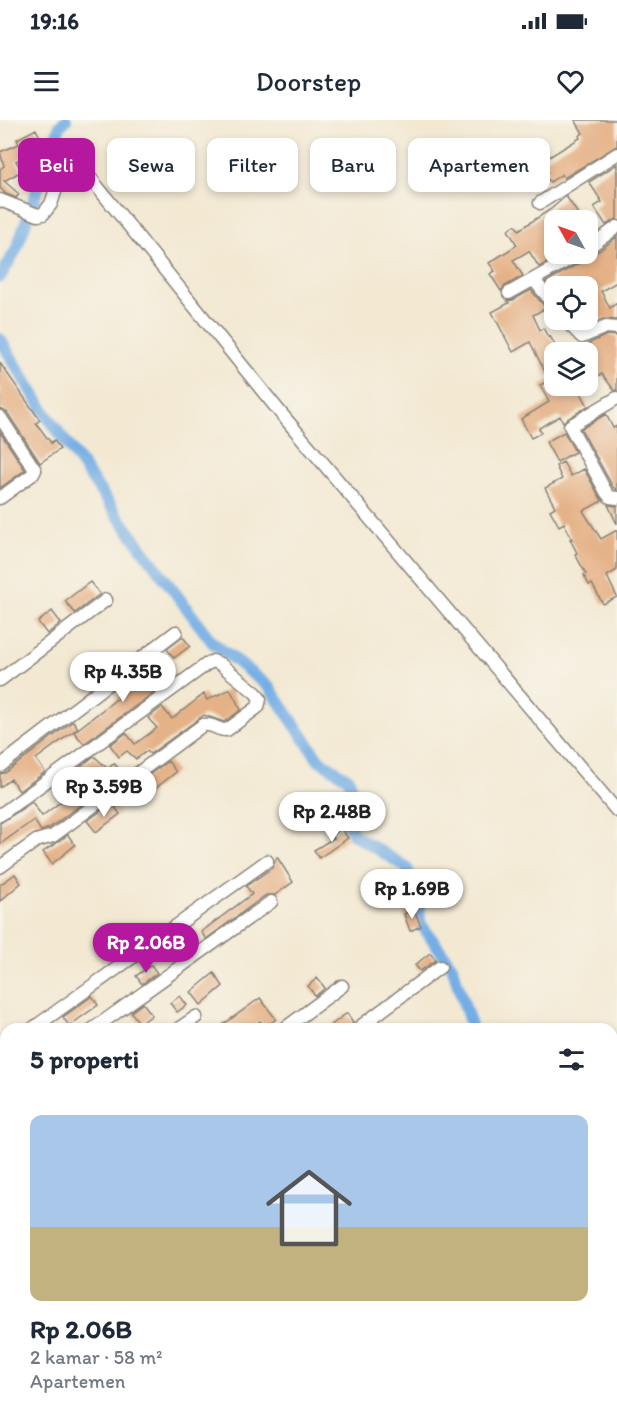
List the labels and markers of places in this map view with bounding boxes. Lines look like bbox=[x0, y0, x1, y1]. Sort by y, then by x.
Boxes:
pin: Rp 4.35B bbox=[61, 652, 185, 703]
pin: Rp 3.59B bbox=[42, 767, 166, 818]
pin: Rp 2.48B bbox=[270, 792, 394, 843]
pin: Rp 1.69B bbox=[350, 869, 474, 920]
pin: Rp 2.06B bbox=[84, 923, 208, 974]

